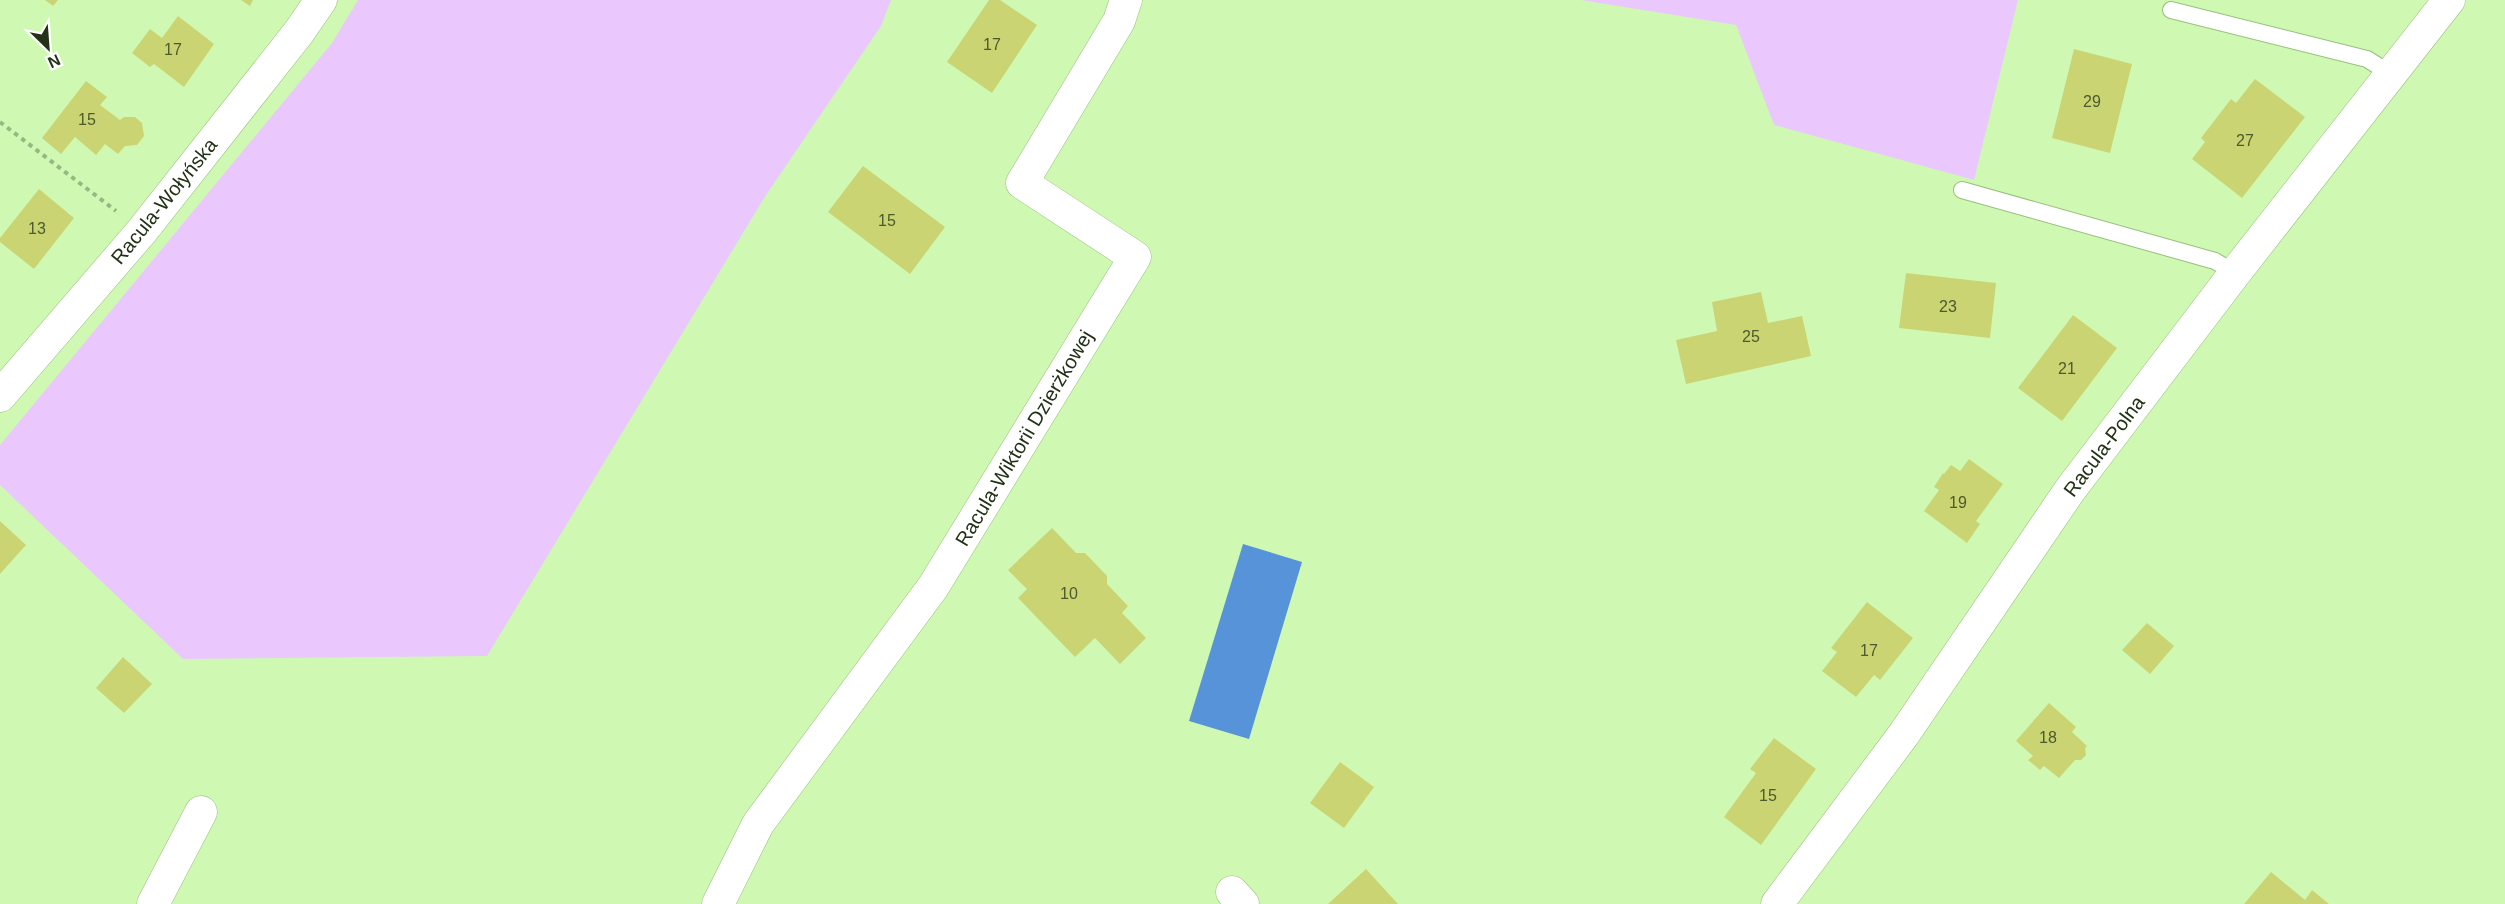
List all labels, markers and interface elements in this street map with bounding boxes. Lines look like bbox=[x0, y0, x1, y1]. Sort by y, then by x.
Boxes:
north arrow bbox=[18, 18, 78, 78]
house number: 17 bbox=[983, 36, 1001, 53]
house number: 17 bbox=[164, 41, 182, 58]
text: N bbox=[45, 51, 63, 71]
house number: 29 bbox=[2083, 93, 2101, 110]
house number: 15 bbox=[78, 111, 96, 128]
house number: 27 bbox=[2236, 132, 2254, 149]
street label: Racula-Wołyńska bbox=[107, 133, 222, 268]
house number: 15 bbox=[878, 212, 896, 229]
house number: 13 bbox=[28, 220, 46, 237]
house number: 23 bbox=[1939, 298, 1957, 315]
street label: Racula-Wiktorii Dzierżkowej bbox=[951, 326, 1097, 550]
house number: 25 bbox=[1742, 328, 1760, 345]
house number: 21 bbox=[2058, 360, 2076, 377]
street label: Racula-Polna bbox=[2059, 391, 2149, 501]
house number: 19 bbox=[1949, 494, 1967, 511]
house number: 10 bbox=[1060, 585, 1078, 602]
house number: 17 bbox=[1860, 642, 1878, 659]
house number: 18 bbox=[2039, 729, 2057, 746]
house number: 15 bbox=[1759, 787, 1777, 804]

